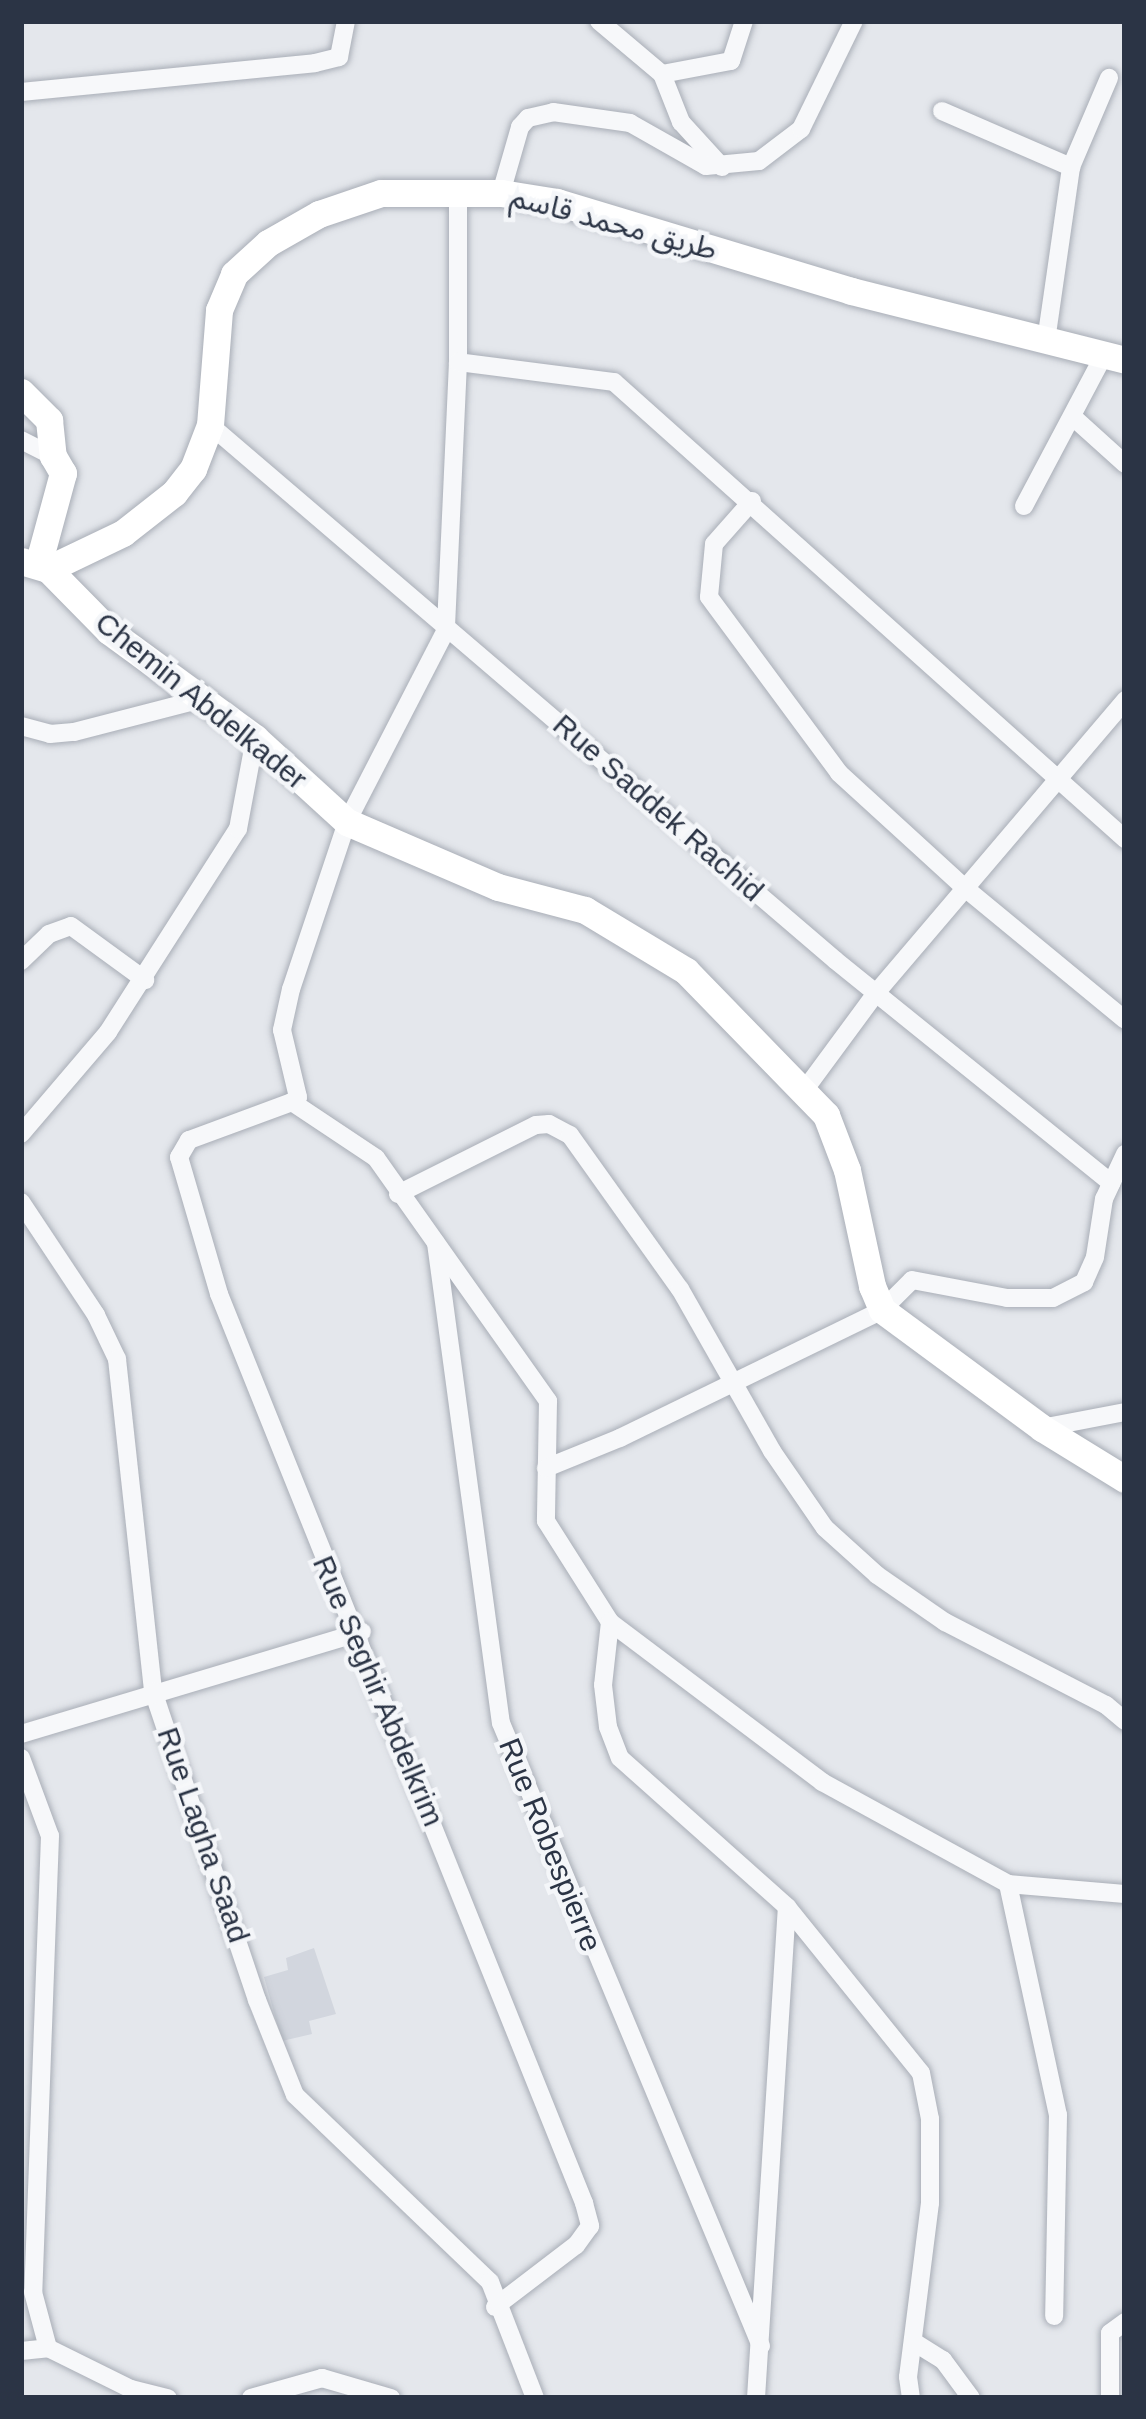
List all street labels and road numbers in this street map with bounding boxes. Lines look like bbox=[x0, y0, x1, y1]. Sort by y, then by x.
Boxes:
street label: طريق محمد قاسم bbox=[507, 178, 721, 268]
street label: Chemin Abdelkader bbox=[87, 604, 315, 798]
street label: Rue Saddek Rachid bbox=[545, 707, 771, 909]
street label: Rue Seghir Abdelkrim bbox=[304, 1550, 452, 1832]
street label: Rue Lagha Saad bbox=[149, 1723, 257, 1947]
street label: Rue Robespierre bbox=[491, 1733, 609, 1957]

